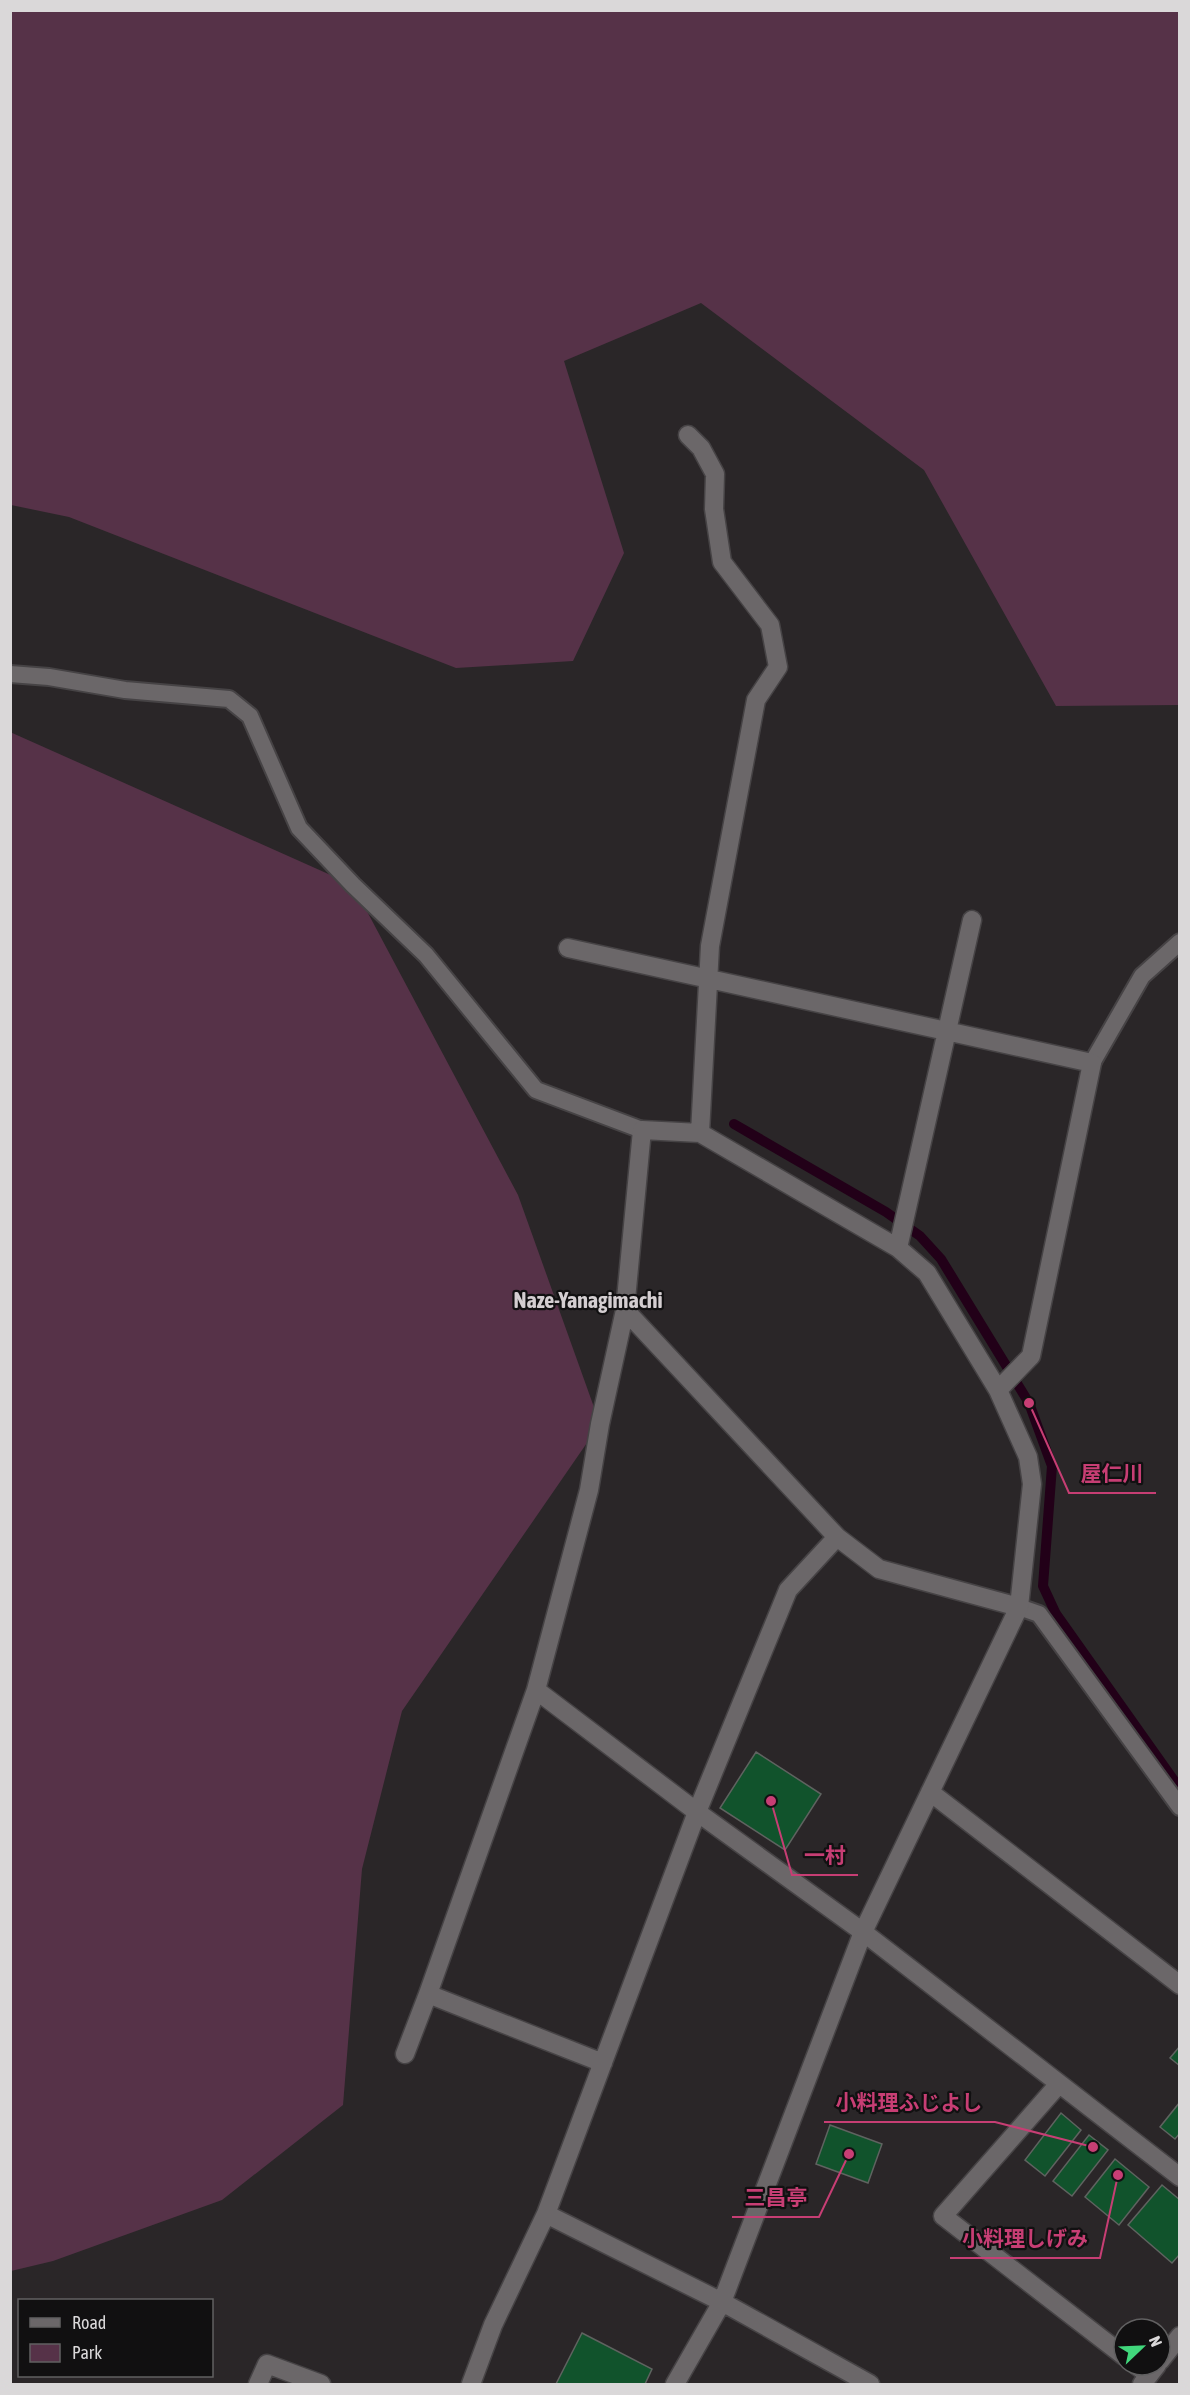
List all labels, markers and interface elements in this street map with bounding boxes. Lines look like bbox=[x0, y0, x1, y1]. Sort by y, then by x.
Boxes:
district label: Naze-Yanagimachi bbox=[513, 1287, 663, 1313]
callout: 屋仁川 bbox=[1069, 1454, 1156, 1493]
text: 屋仁川 bbox=[1081, 1461, 1144, 1485]
callout: 一村 bbox=[792, 1836, 858, 1875]
text: 一村 bbox=[804, 1843, 846, 1867]
callout: 小料理ふじよし bbox=[824, 2083, 995, 2122]
text: 小料理ふじよし bbox=[836, 2090, 983, 2114]
callout: 三昌亭 bbox=[732, 2178, 819, 2217]
text: 三昌亭 bbox=[745, 2185, 808, 2209]
callout: 小料理しげみ bbox=[950, 2219, 1100, 2258]
text: 小料理しげみ bbox=[962, 2226, 1088, 2250]
legend bbox=[18, 2299, 213, 2377]
text: Road bbox=[72, 2312, 106, 2333]
north arrow bbox=[1112, 2317, 1172, 2377]
text: N bbox=[1146, 2333, 1166, 2349]
text: Park bbox=[72, 2342, 102, 2363]

